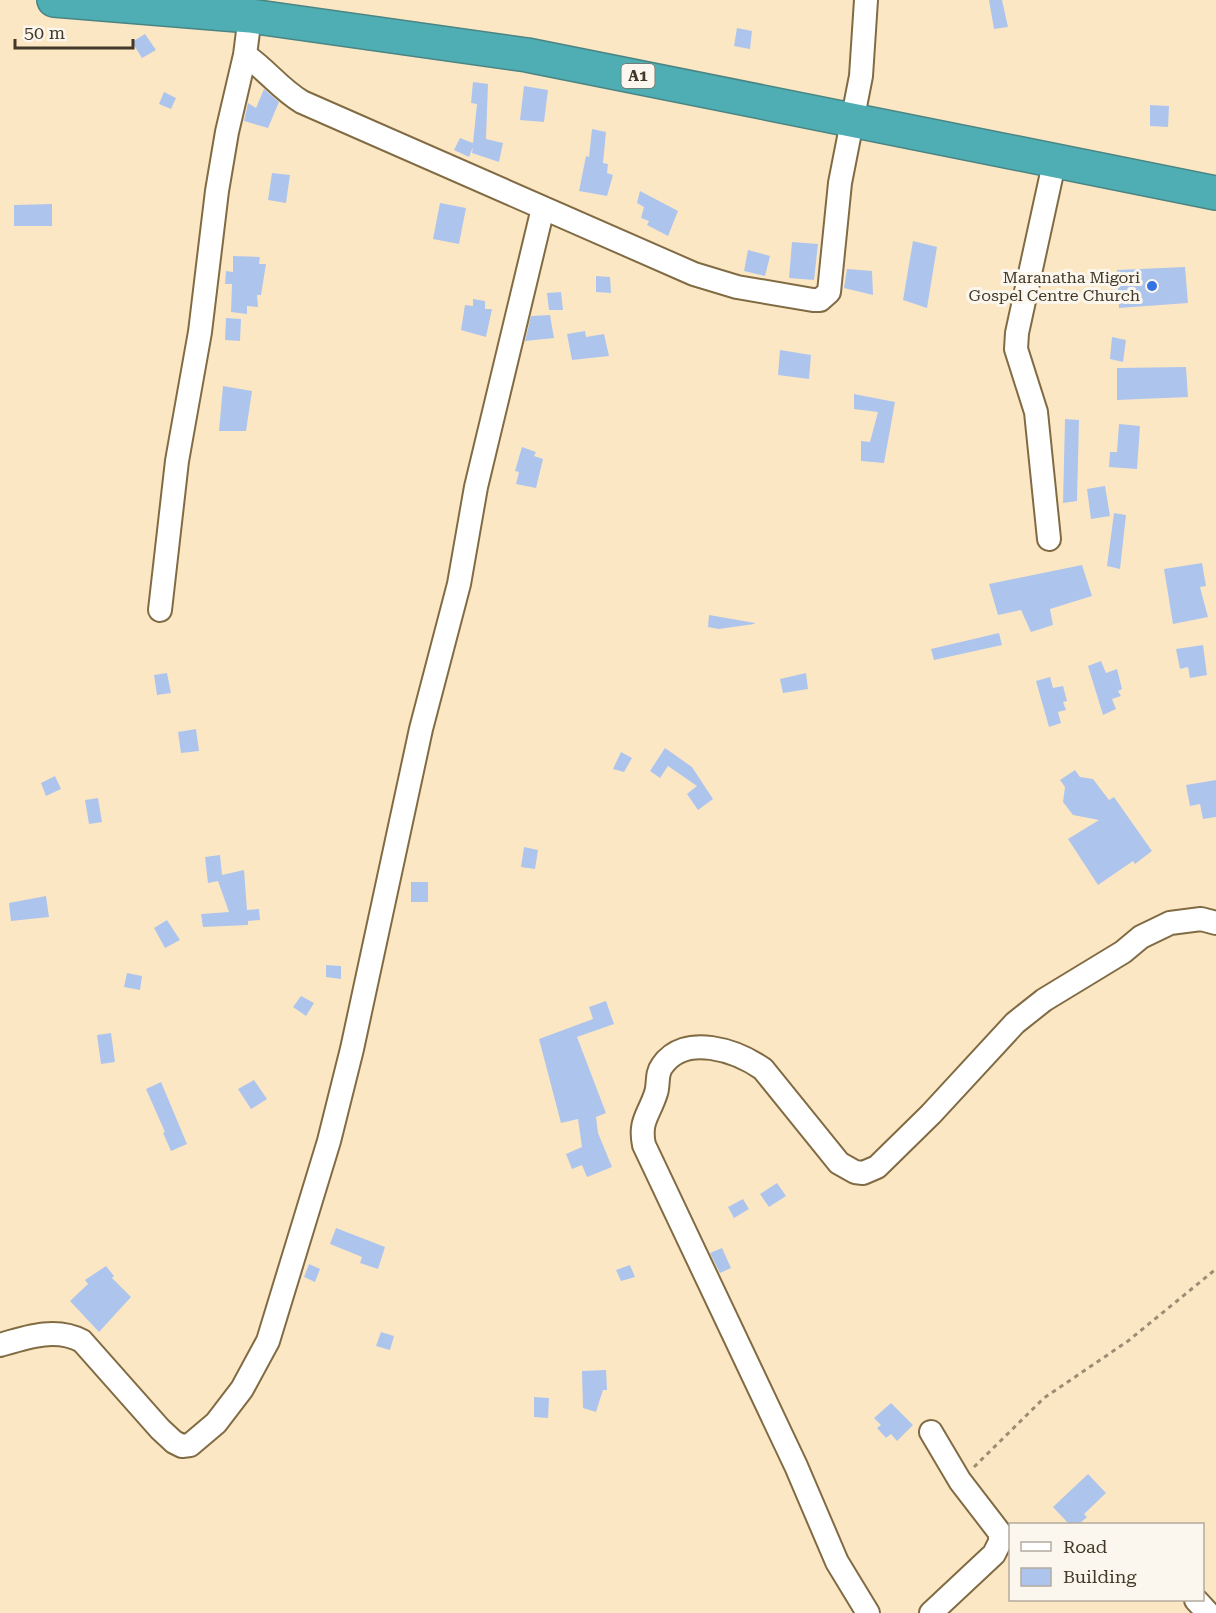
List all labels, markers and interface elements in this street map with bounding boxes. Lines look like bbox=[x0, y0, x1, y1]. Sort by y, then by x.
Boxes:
scale bar bbox=[15, 12, 134, 50]
text: 50 m bbox=[24, 22, 65, 43]
road number: A1 bbox=[622, 64, 654, 88]
place label: Maranatha Migori Gospel Centre Church bbox=[969, 268, 1140, 305]
marker: Maranatha Migori Gospel Centre Church bbox=[1145, 279, 1159, 293]
legend bbox=[1009, 1523, 1204, 1601]
text: Road bbox=[1063, 1536, 1108, 1557]
text: Building bbox=[1063, 1566, 1137, 1587]

